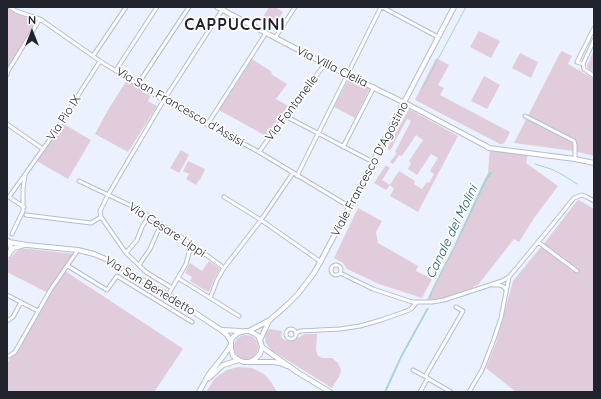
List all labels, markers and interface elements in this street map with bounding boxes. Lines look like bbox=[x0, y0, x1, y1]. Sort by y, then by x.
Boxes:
north arrow bbox=[12, 12, 52, 52]
text: N bbox=[28, 13, 36, 27]
district label: CAPPUCCINI bbox=[184, 15, 286, 35]
street label: Via Villa Clelia bbox=[294, 44, 370, 90]
street label: Via San Francesco d'Assisi bbox=[113, 64, 247, 150]
street label: Via Fontanelle bbox=[262, 72, 322, 144]
street label: Via Pio IX bbox=[44, 92, 84, 144]
street label: Viale Francesco D'Agostino bbox=[328, 99, 412, 239]
water label: Canale dei Molini bbox=[423, 183, 481, 281]
street label: Via Cesare Lippi bbox=[126, 200, 208, 260]
street label: Via San Benedetto bbox=[102, 253, 198, 319]

